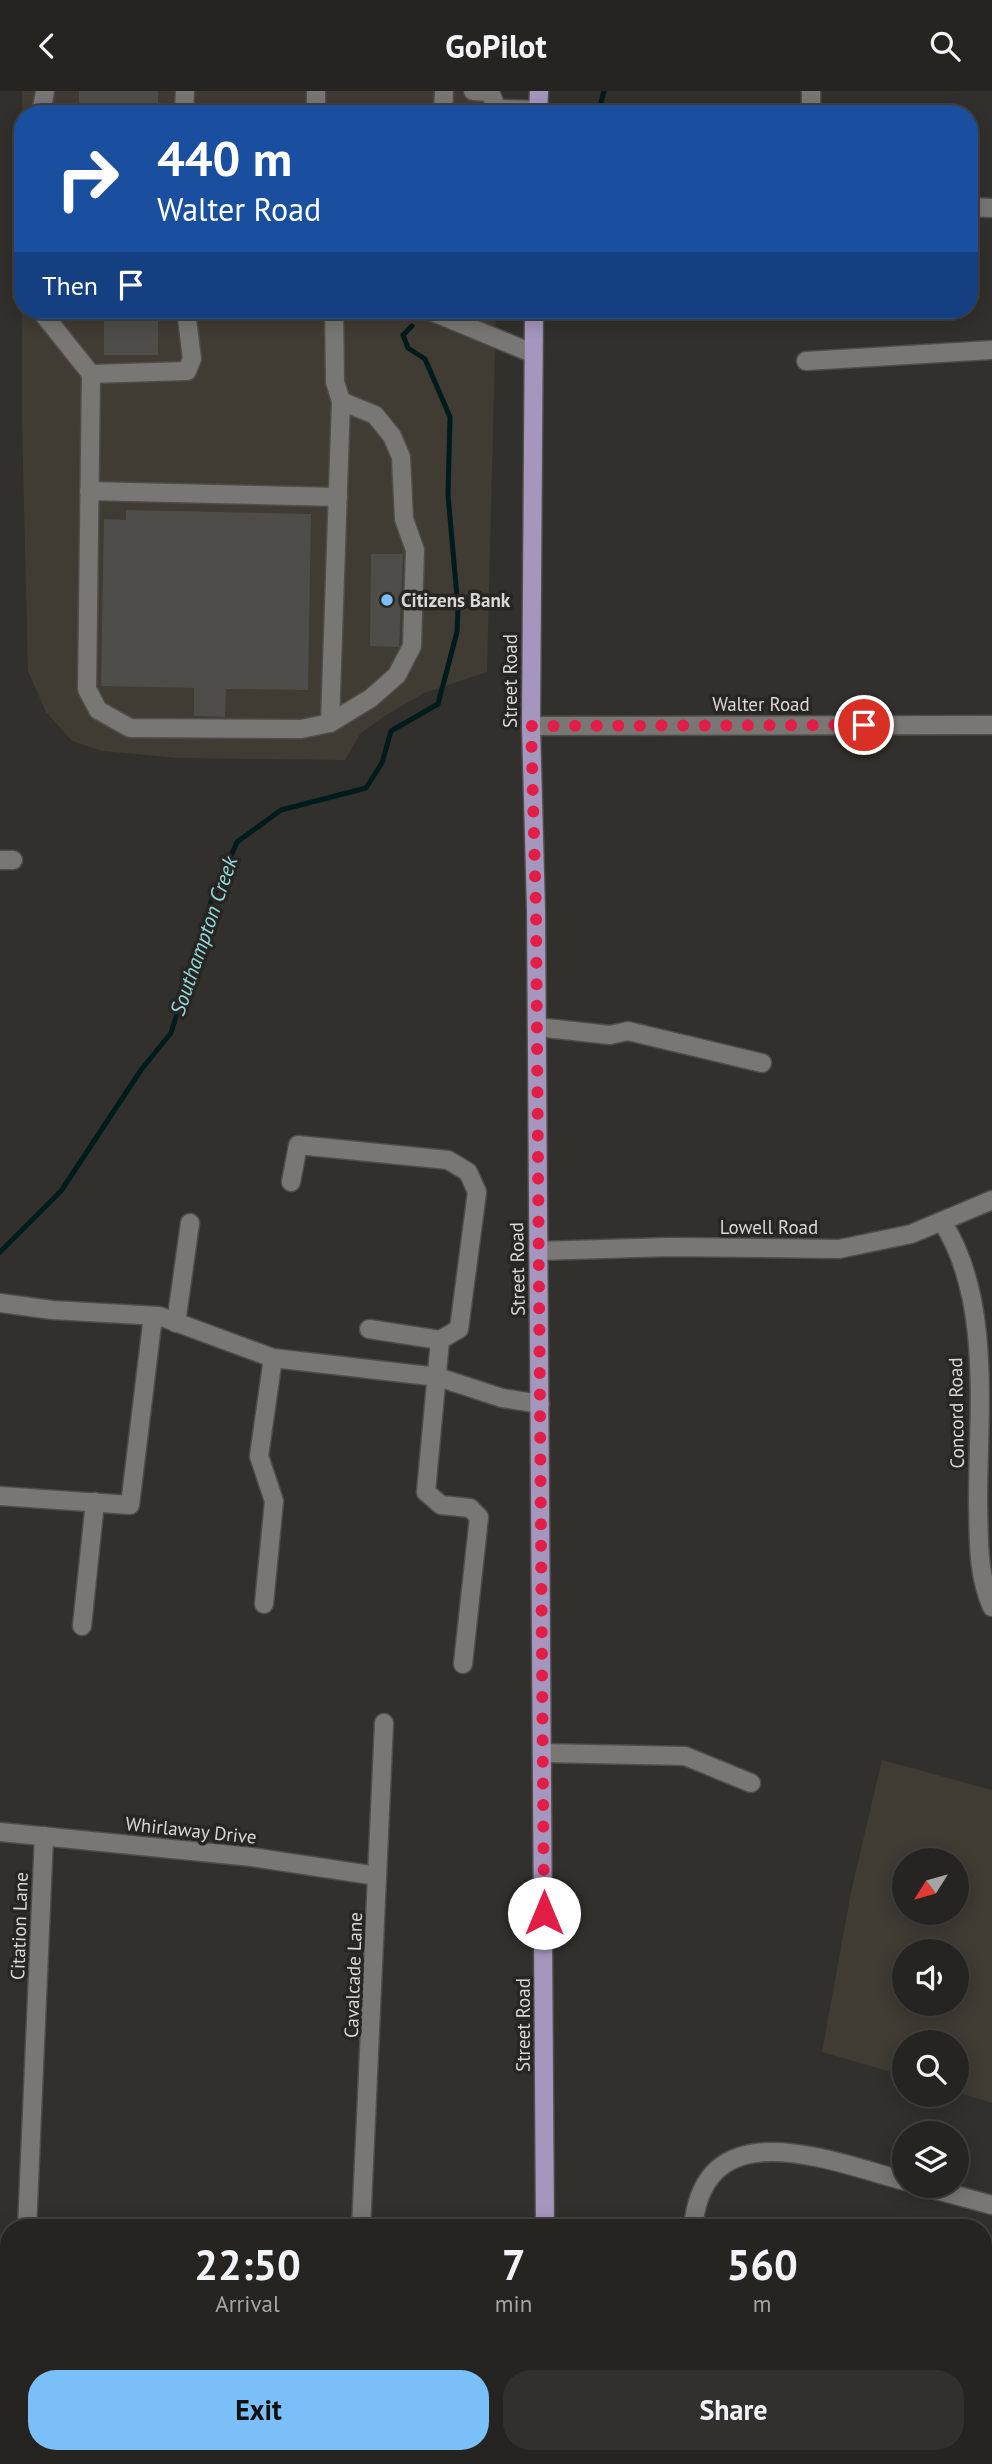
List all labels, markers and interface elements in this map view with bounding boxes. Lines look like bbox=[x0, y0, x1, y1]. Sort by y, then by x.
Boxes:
text: GoPilot bbox=[445, 25, 547, 67]
icon: back bbox=[28, 27, 66, 65]
icon: search bbox=[926, 27, 964, 65]
text: 440 m bbox=[157, 126, 292, 190]
icon: right bbox=[42, 133, 133, 224]
text: Walter Road bbox=[157, 188, 321, 230]
icon: arrive bbox=[112, 266, 150, 304]
text: Then bbox=[42, 269, 98, 302]
place label: Citizens Bank bbox=[401, 588, 511, 612]
marker: Citizens Bank bbox=[379, 592, 395, 608]
street label: Street Road bbox=[498, 634, 522, 728]
street label: Walter Road bbox=[712, 692, 810, 716]
pin bbox=[834, 695, 894, 755]
icon: arrive bbox=[845, 706, 883, 744]
water label: Southampton Creek bbox=[164, 851, 244, 1019]
street label: Lowell Road bbox=[720, 1215, 818, 1239]
street label: Street Road bbox=[504, 1222, 530, 1316]
street label: Concord Road bbox=[943, 1357, 969, 1469]
street label: Whirlaway Drive bbox=[124, 1811, 258, 1849]
north arrow bbox=[892, 1848, 970, 1925]
map controls bbox=[892, 1848, 969, 2198]
street label: Citation Lane bbox=[5, 1872, 33, 1980]
position arrow bbox=[507, 1876, 581, 1950]
street label: Cavalcade Lane bbox=[339, 1912, 367, 2038]
button: sound bbox=[892, 1939, 969, 2016]
street label: Street Road bbox=[511, 1978, 535, 2072]
button: search bbox=[892, 2030, 969, 2107]
button: layers bbox=[892, 2121, 969, 2198]
text: 22:50 bbox=[194, 2237, 301, 2292]
text: 7 bbox=[502, 2237, 525, 2292]
text: 560 bbox=[726, 2237, 798, 2292]
text: Arrival bbox=[215, 2289, 280, 2318]
text: min bbox=[495, 2289, 532, 2318]
text: m bbox=[753, 2289, 771, 2318]
button: Exit bbox=[28, 2370, 489, 2450]
button: Share bbox=[503, 2370, 964, 2450]

